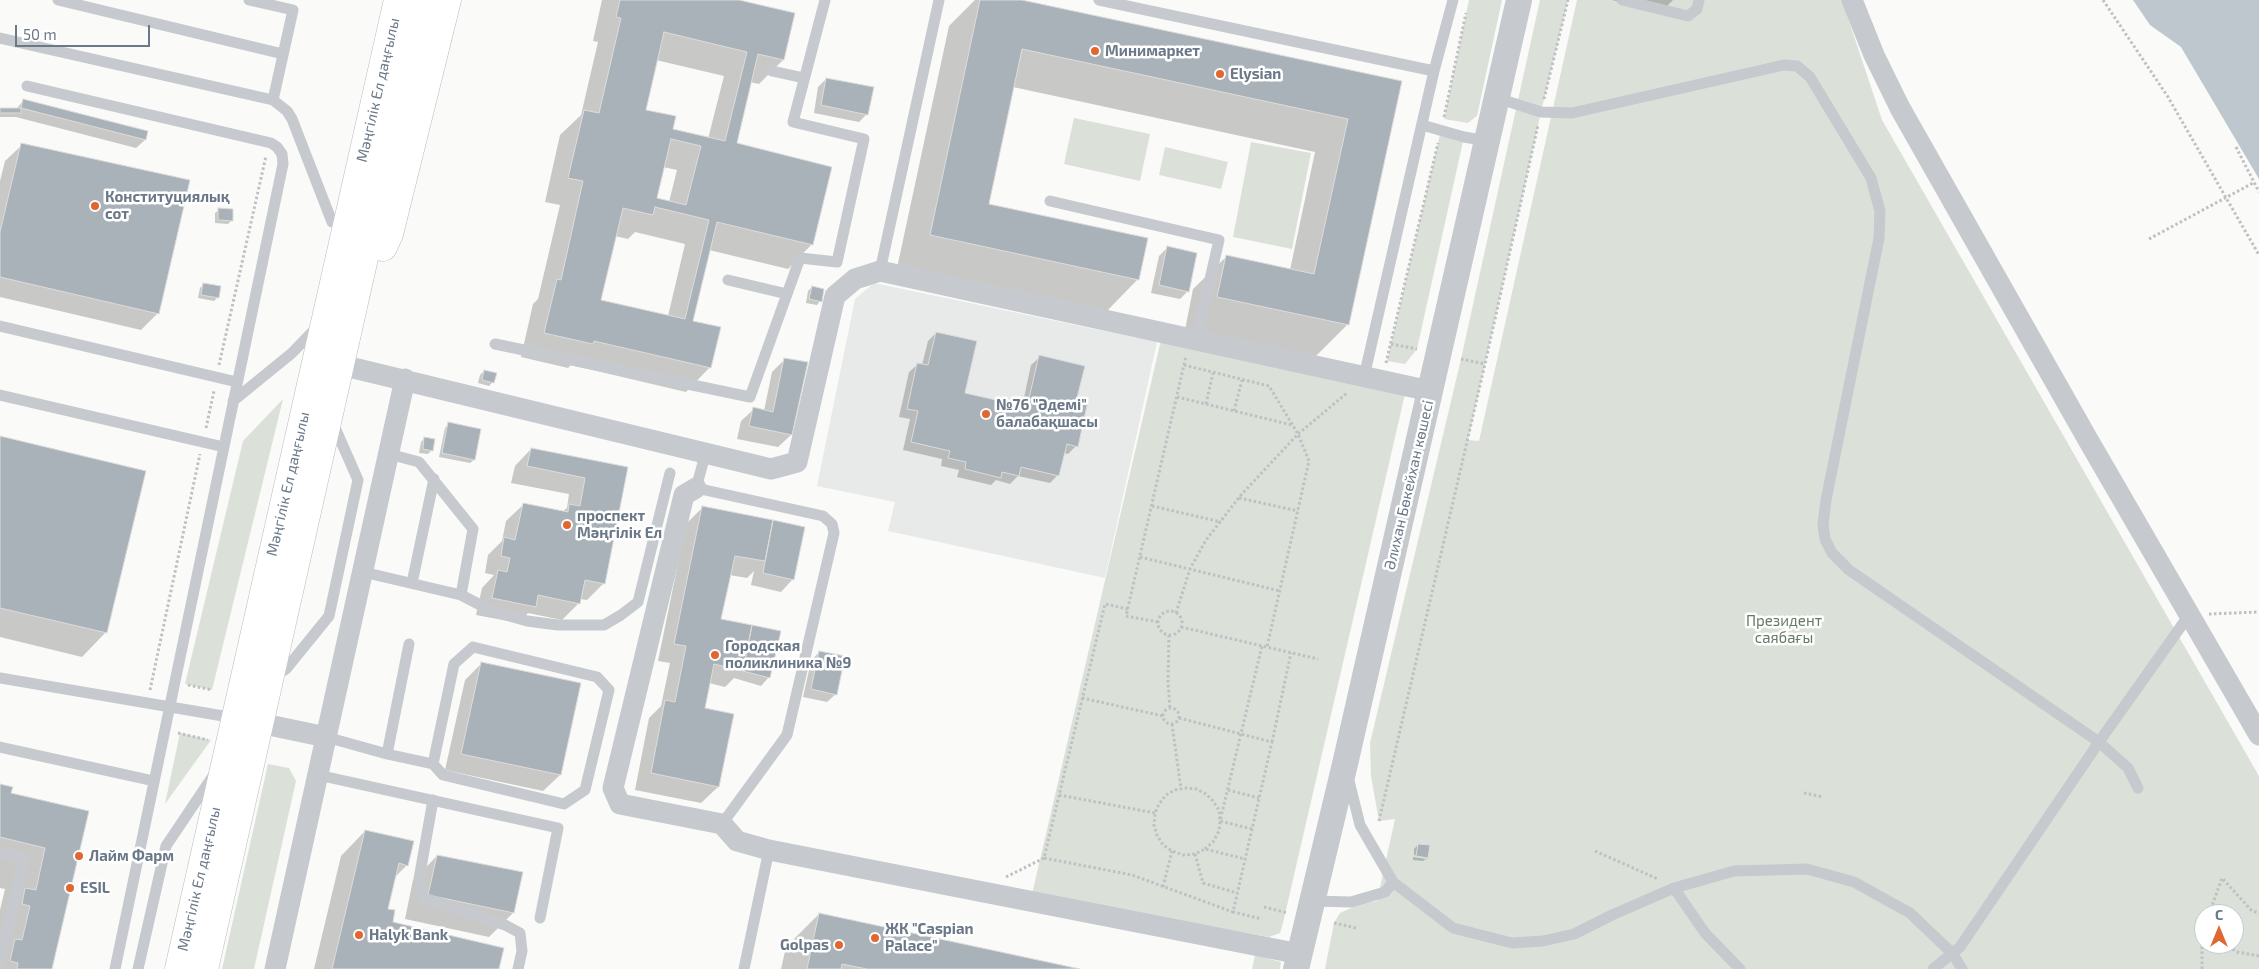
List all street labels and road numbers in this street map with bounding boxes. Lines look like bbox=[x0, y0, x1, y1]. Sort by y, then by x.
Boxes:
street label: Мәңгілік Ел даңғылы bbox=[353, 16, 403, 164]
street label: Әлихан Бөкейхан көшесі bbox=[1381, 399, 1437, 571]
street label: Мәңгілік Ел даңғылы bbox=[263, 410, 313, 558]
street label: Мәңгілік Ел даңғылы bbox=[174, 805, 224, 953]

